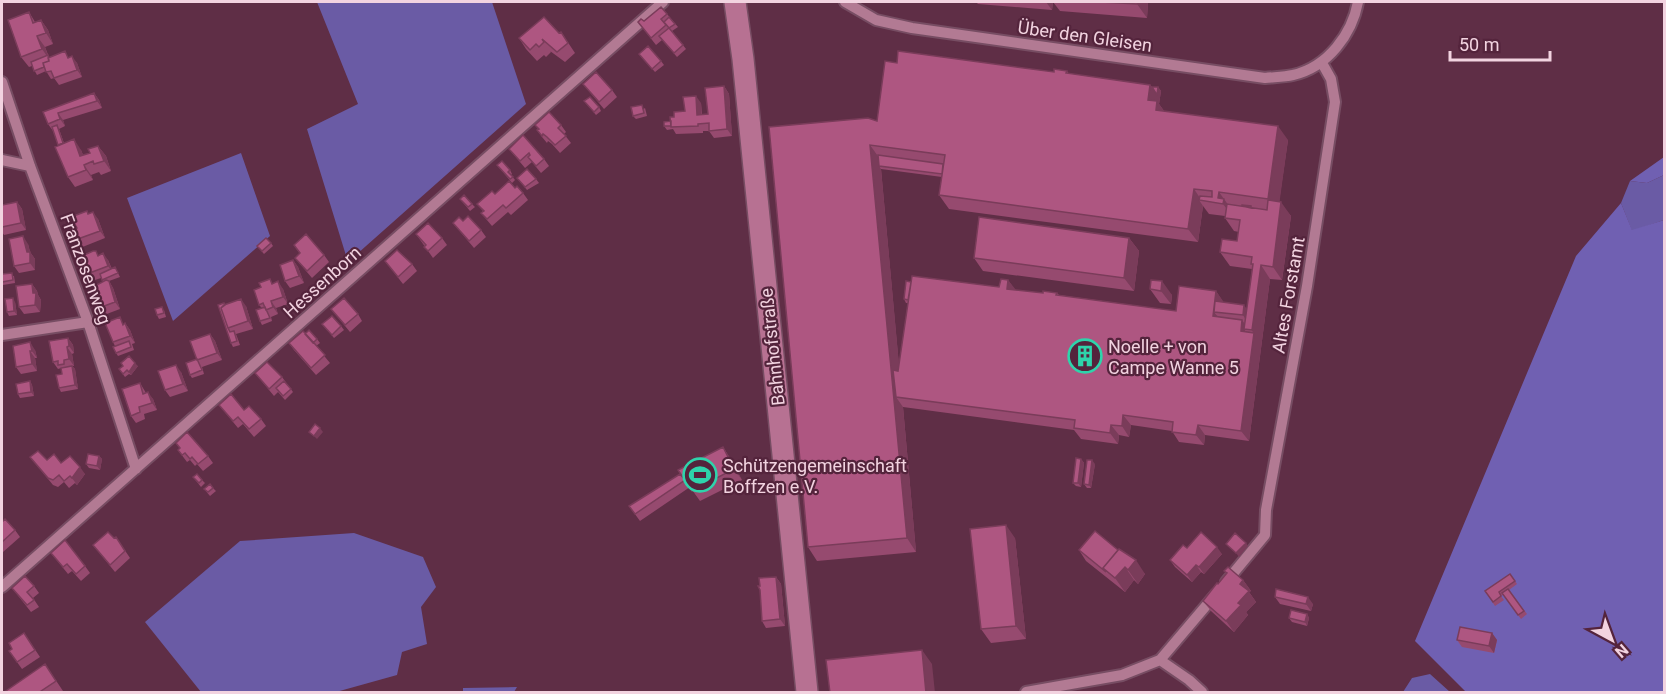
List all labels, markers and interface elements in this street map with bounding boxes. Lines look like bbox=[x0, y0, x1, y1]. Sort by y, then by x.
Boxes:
street label: Über den Gleisen bbox=[1017, 16, 1153, 56]
scale bar bbox=[1450, 24, 1550, 62]
text: 50 m bbox=[1459, 34, 1499, 55]
street label: Franzosenweg bbox=[56, 211, 116, 327]
street label: Altes Forstamt bbox=[1267, 235, 1309, 355]
street label: Hessenborn bbox=[279, 242, 365, 322]
street label: Bahnhofstraße bbox=[755, 287, 789, 407]
place label: Noelle + von Campe Wanne 5 bbox=[1108, 336, 1239, 378]
building icon: Noelle + von Campe Wanne 5 bbox=[1067, 338, 1103, 374]
place label: Schützengemeinschaft Boffzen e.V. bbox=[723, 455, 907, 497]
sports icon: Schützengemeinschaft Boffzen e.V. bbox=[682, 457, 718, 493]
north arrow bbox=[1582, 610, 1642, 670]
text: N bbox=[1611, 640, 1632, 662]

